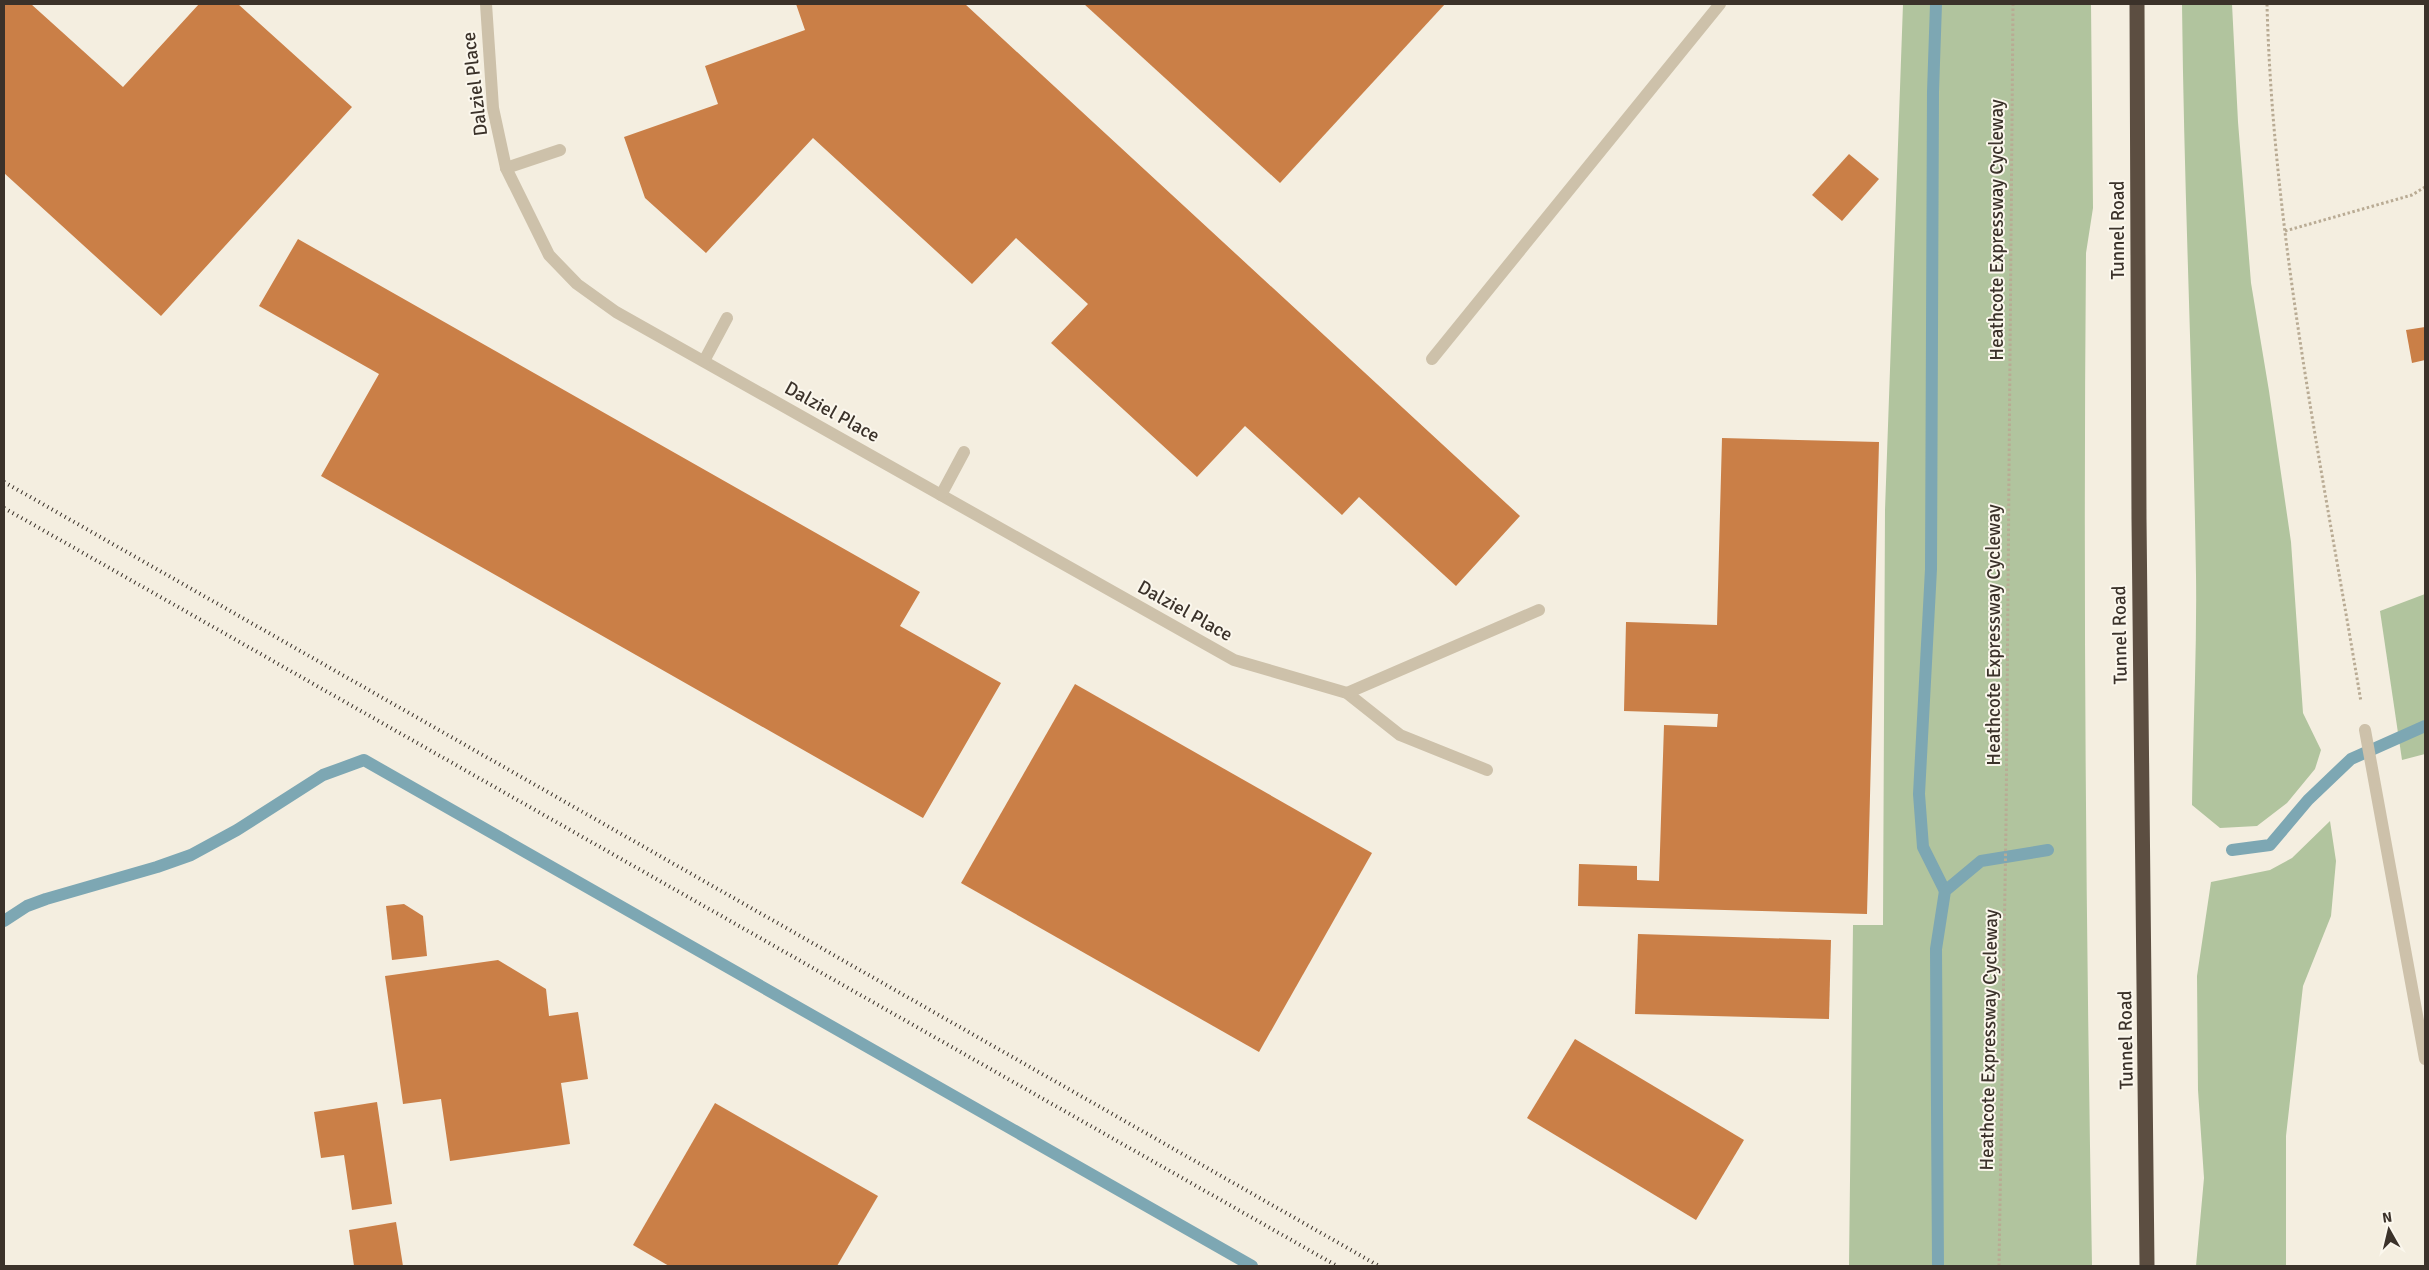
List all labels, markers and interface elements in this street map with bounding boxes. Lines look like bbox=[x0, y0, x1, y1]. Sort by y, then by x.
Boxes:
street label: Dalziel Place bbox=[457, 30, 493, 138]
street label: Heathcote Expressway Cycleway bbox=[1985, 99, 2009, 361]
street label: Tunnel Road bbox=[2106, 181, 2130, 279]
street label: Dalziel Place bbox=[780, 376, 884, 448]
street label: Heathcote Expressway Cycleway bbox=[1982, 504, 2006, 766]
street label: Dalziel Place bbox=[1133, 575, 1237, 647]
street label: Tunnel Road bbox=[2107, 585, 2133, 685]
street label: Heathcote Expressway Cycleway bbox=[1975, 909, 2003, 1171]
street label: Tunnel Road bbox=[2113, 990, 2139, 1090]
north arrow bbox=[2364, 1205, 2414, 1255]
text: N bbox=[2381, 1209, 2393, 1227]

